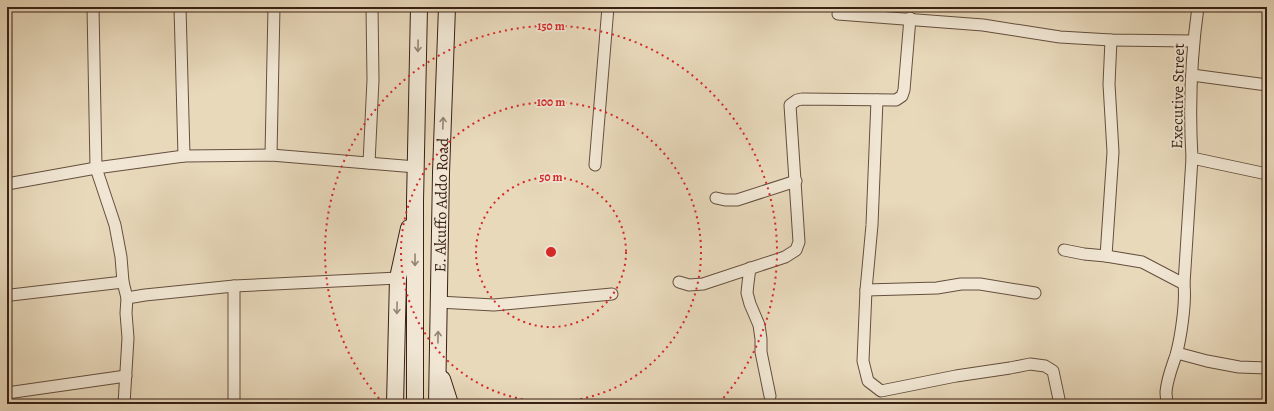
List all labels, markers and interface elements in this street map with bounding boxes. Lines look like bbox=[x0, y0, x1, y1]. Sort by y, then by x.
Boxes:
text: 150 m bbox=[537, 18, 565, 34]
one-way arrow bbox=[414, 39, 422, 52]
street label: Executive Street bbox=[1166, 43, 1190, 149]
text: 100 m bbox=[537, 94, 565, 110]
one-way arrow bbox=[439, 117, 447, 130]
street label: E. Akuffo Addo Road bbox=[429, 137, 454, 273]
text: 50 m bbox=[539, 169, 563, 185]
centre of rings bbox=[544, 245, 558, 259]
one-way arrow bbox=[411, 253, 419, 266]
one-way arrow bbox=[393, 301, 401, 314]
one-way arrow bbox=[434, 331, 442, 344]

